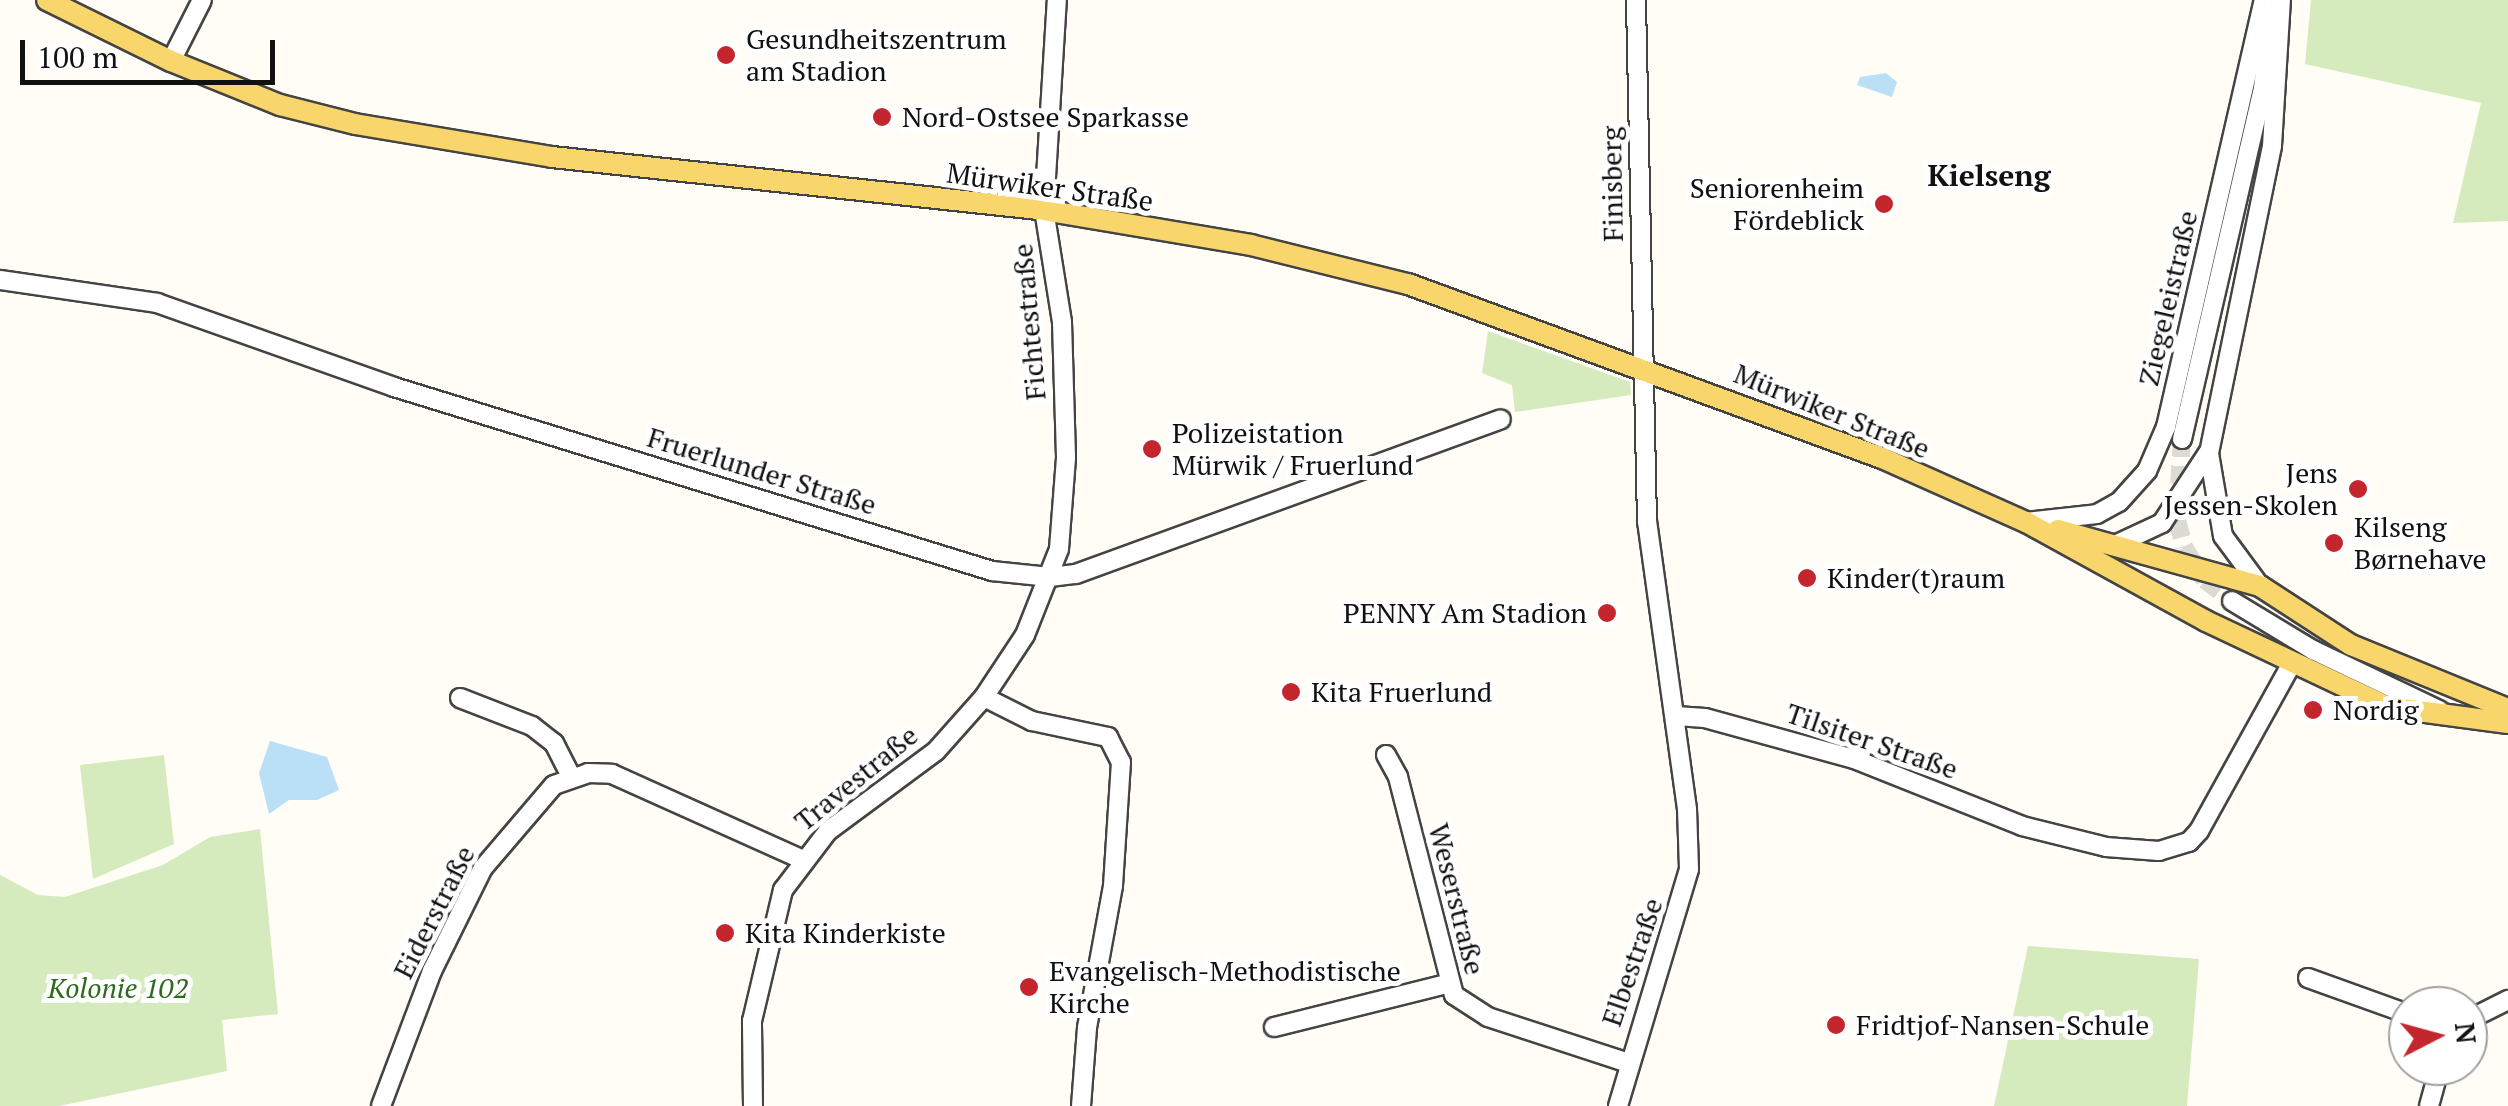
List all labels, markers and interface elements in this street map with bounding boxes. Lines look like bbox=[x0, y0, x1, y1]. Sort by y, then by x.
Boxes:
scale bar bbox=[25, 20, 280, 82]
place label: Gesundheitszentrum am Stadion bbox=[746, 22, 1007, 88]
text: 100 m bbox=[37, 37, 118, 77]
marker: Gesundheitszentrum am Stadion bbox=[715, 44, 737, 66]
place label: Nord-Ostsee Sparkasse bbox=[902, 100, 1189, 134]
marker: Nord-Ostsee Sparkasse bbox=[871, 106, 893, 128]
street label: Finisberg bbox=[1594, 126, 1630, 242]
street label: Mürwiker Straße bbox=[945, 156, 1155, 218]
district label: Kielseng bbox=[1927, 157, 2051, 193]
place label: Seniorenheim Fördeblick bbox=[1690, 171, 1864, 237]
marker: Seniorenheim Fördeblick bbox=[1873, 193, 1895, 215]
street label: Ziegeleistraße bbox=[2132, 207, 2204, 389]
street label: Fichtestraße bbox=[1005, 242, 1053, 402]
street label: Mürwiker Straße bbox=[1729, 356, 1935, 466]
place label: Polizeistation Mürwik / Fruerlund bbox=[1172, 416, 1413, 482]
street label: Fruerlunder Straße bbox=[644, 420, 880, 522]
marker: Polizeistation Mürwik / Fruerlund bbox=[1141, 438, 1163, 460]
place label: Jens Jessen-Skolen bbox=[2164, 456, 2338, 522]
marker: Jens Jessen-Skolen bbox=[2347, 478, 2369, 500]
place label: Kilseng Børnehave bbox=[2354, 510, 2487, 576]
marker: Kilseng Børnehave bbox=[2323, 532, 2345, 554]
place label: Kinder(t)raum bbox=[1827, 561, 2005, 595]
marker: Kinder(t)raum bbox=[1796, 567, 1818, 589]
place label: PENNY Am Stadion bbox=[1342, 596, 1587, 630]
marker: PENNY Am Stadion bbox=[1596, 602, 1618, 624]
place label: Kita Fruerlund bbox=[1311, 675, 1492, 709]
marker: Kita Fruerlund bbox=[1280, 681, 1302, 703]
place label: Nordig bbox=[2333, 693, 2418, 727]
street label: Tilsiter Straße bbox=[1782, 696, 1962, 786]
marker: Nordig bbox=[2302, 699, 2324, 721]
street label: Travestraße bbox=[788, 718, 924, 838]
street label: Weserstraße bbox=[1422, 820, 1492, 978]
street label: Eiderstraße bbox=[386, 840, 482, 984]
street label: Elbestraße bbox=[1594, 893, 1670, 1031]
place label: Kita Kinderkiste bbox=[745, 916, 946, 950]
marker: Kita Kinderkiste bbox=[714, 922, 736, 944]
place label: Evangelisch-Methodistische Kirche bbox=[1049, 954, 1401, 1020]
park label: Kolonie 102 bbox=[48, 971, 188, 1005]
marker: Evangelisch-Methodistische Kirche bbox=[1018, 976, 1040, 998]
north arrow bbox=[2388, 986, 2488, 1086]
place label: Fridtjof-Nansen-Schule bbox=[1856, 1008, 2149, 1042]
marker: Fridtjof-Nansen-Schule bbox=[1825, 1014, 1847, 1036]
text: N bbox=[2447, 1021, 2486, 1046]

